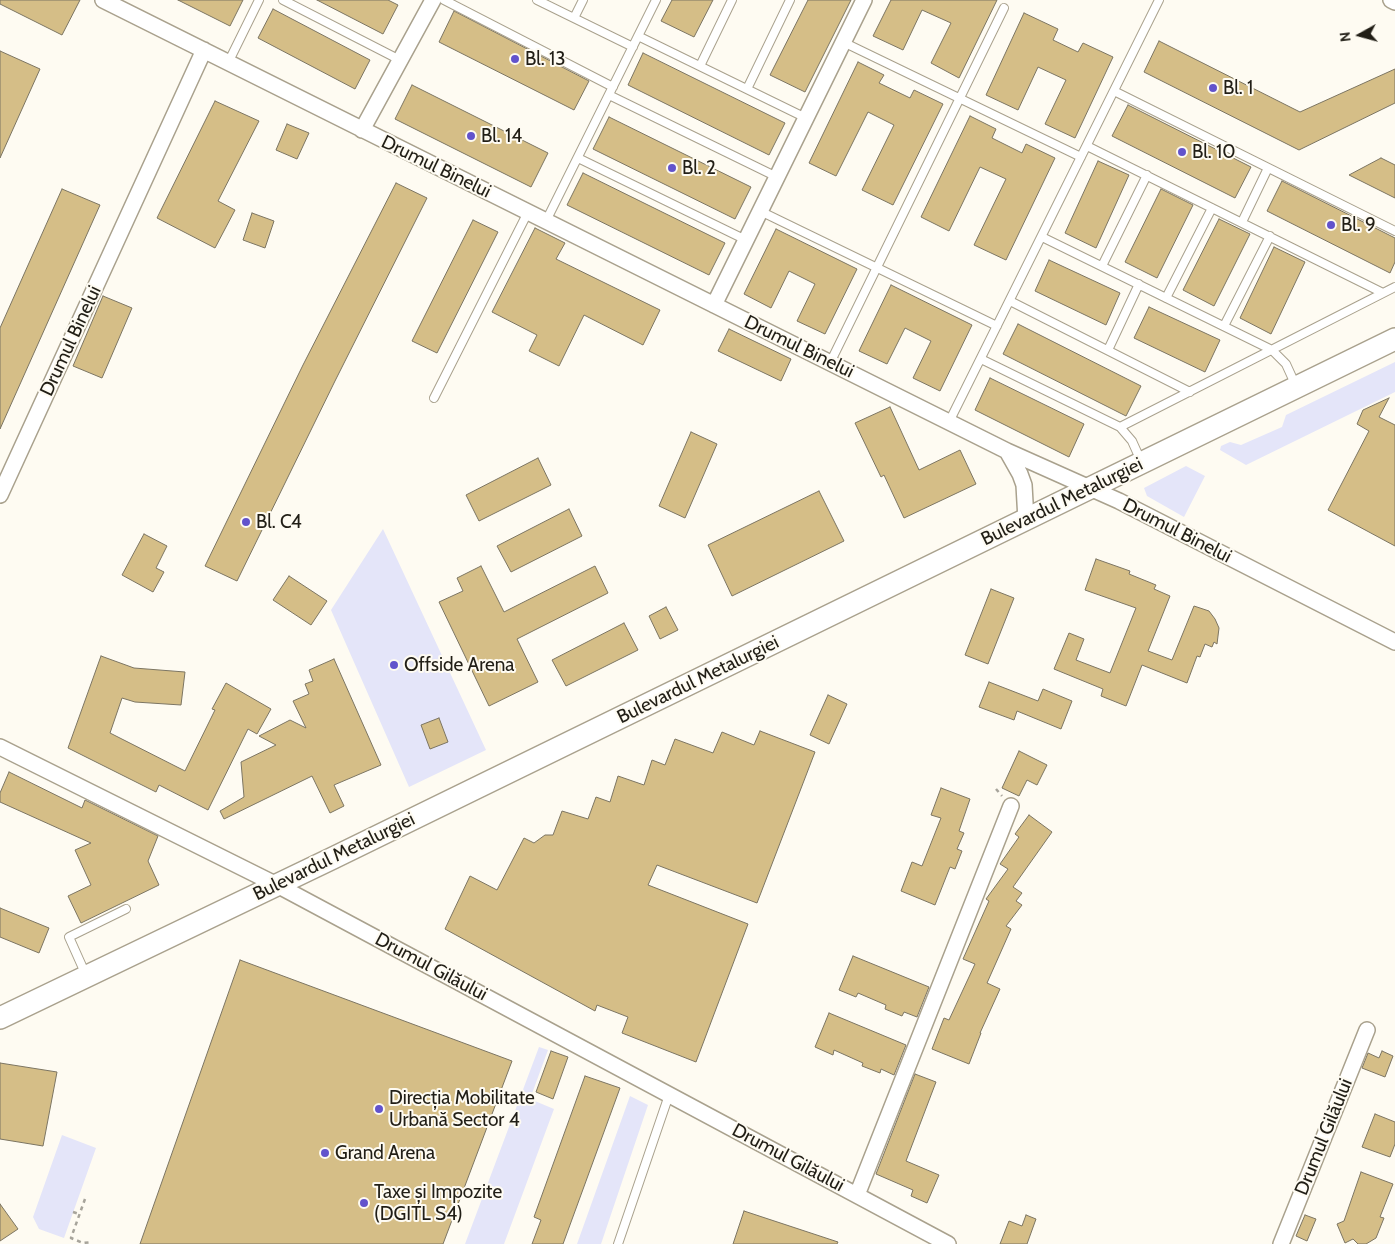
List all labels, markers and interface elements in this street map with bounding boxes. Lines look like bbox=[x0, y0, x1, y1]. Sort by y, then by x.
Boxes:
north arrow bbox=[1335, 10, 1385, 60]
text: N bbox=[1336, 31, 1355, 43]
place label: Bl. 13 bbox=[525, 48, 565, 70]
marker: Bl. 13 bbox=[509, 53, 521, 65]
place label: Bl. 1 bbox=[1223, 77, 1253, 99]
marker: Bl. 1 bbox=[1207, 82, 1219, 94]
place label: Bl. 14 bbox=[481, 125, 522, 147]
marker: Bl. 14 bbox=[465, 130, 477, 142]
street label: Drumul Binelui bbox=[377, 131, 495, 203]
place label: Bl. 10 bbox=[1192, 141, 1235, 163]
marker: Bl. 10 bbox=[1176, 146, 1188, 158]
place label: Bl. 2 bbox=[682, 157, 716, 179]
marker: Bl. 2 bbox=[666, 162, 678, 174]
place label: Bl. 9 bbox=[1341, 214, 1376, 236]
marker: Bl. 9 bbox=[1325, 219, 1337, 231]
street label: Drumul Binelui bbox=[36, 282, 106, 400]
street label: Drumul Binelui bbox=[740, 311, 858, 383]
street label: Bulevardul Metalurgiei bbox=[977, 453, 1147, 551]
street label: Drumul Binelui bbox=[1119, 494, 1235, 568]
place label: Bl. C4 bbox=[256, 511, 302, 533]
marker: Bl. C4 bbox=[240, 516, 252, 528]
street label: Bulevardul Metalurgiei bbox=[613, 631, 783, 729]
place label: Offside Arena bbox=[404, 654, 514, 676]
marker: Offside Arena bbox=[388, 659, 400, 671]
street label: Bulevardul Metalurgiei bbox=[249, 808, 419, 906]
street label: Drumul Gilăului bbox=[371, 928, 491, 1006]
street label: Drumul Gilăului bbox=[1290, 1075, 1358, 1199]
place label: Direcția Mobilitate Urbană Sector 4 bbox=[389, 1087, 535, 1131]
marker: Direcția Mobilitate Urbană Sector 4 bbox=[373, 1103, 385, 1115]
street label: Drumul Gilăului bbox=[728, 1119, 848, 1197]
place label: Grand Arena bbox=[335, 1142, 435, 1164]
marker: Grand Arena bbox=[319, 1147, 331, 1159]
place label: Taxe și Impozite (DGITL S4) bbox=[374, 1181, 502, 1225]
marker: Taxe și Impozite (DGITL S4) bbox=[358, 1197, 370, 1209]

